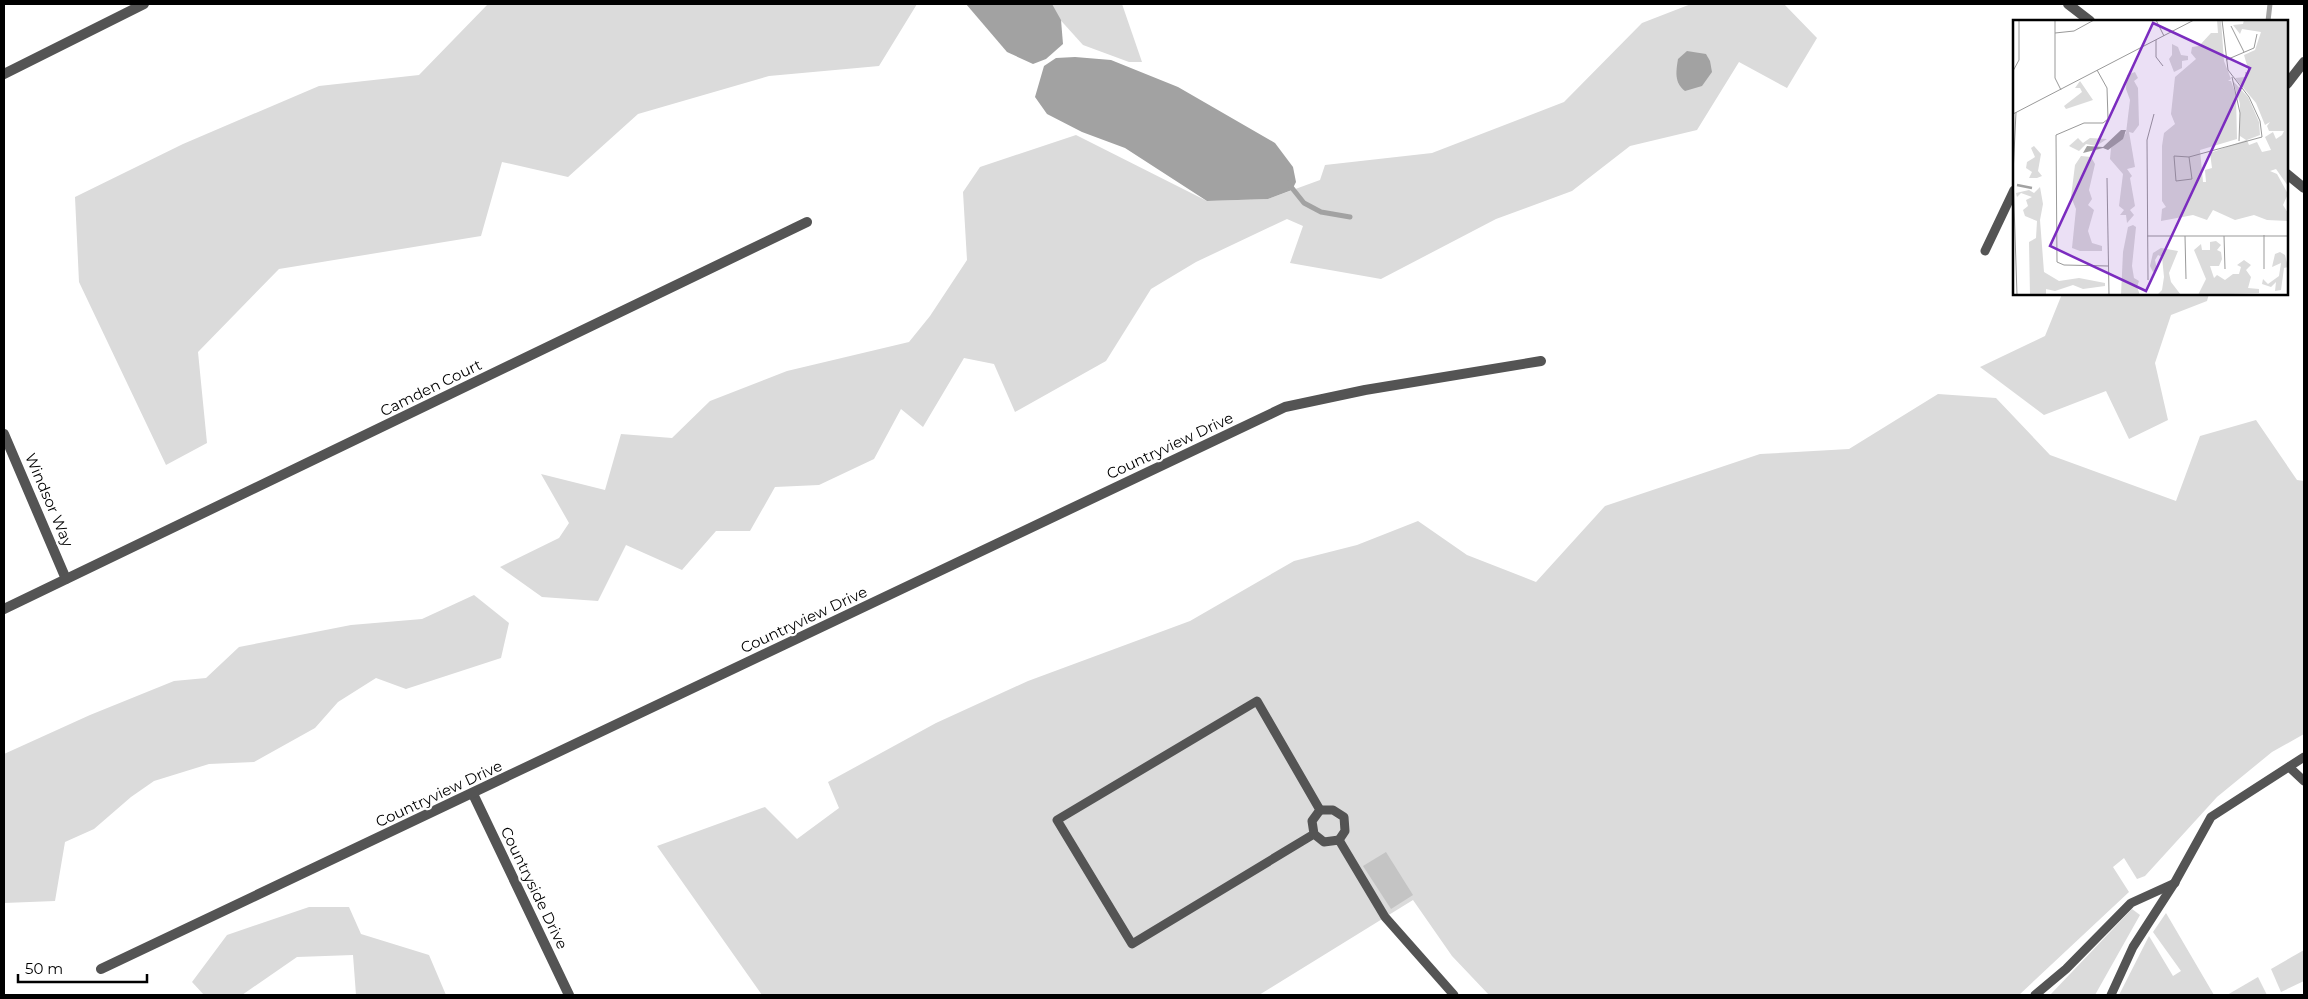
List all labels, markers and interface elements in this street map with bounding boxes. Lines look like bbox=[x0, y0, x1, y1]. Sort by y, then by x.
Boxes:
inset map bbox=[2013, 20, 2288, 295]
street label: Camden Court bbox=[377, 355, 485, 420]
street label: Countryview Drive bbox=[1103, 408, 1236, 483]
street label: Windsor Way bbox=[21, 450, 78, 550]
street label: Countryview Drive bbox=[737, 582, 870, 657]
street label: Countryview Drive bbox=[372, 756, 505, 831]
street label: Countryside Drive bbox=[497, 823, 572, 952]
scale bar bbox=[18, 952, 146, 984]
text: 50 m bbox=[25, 959, 63, 978]

